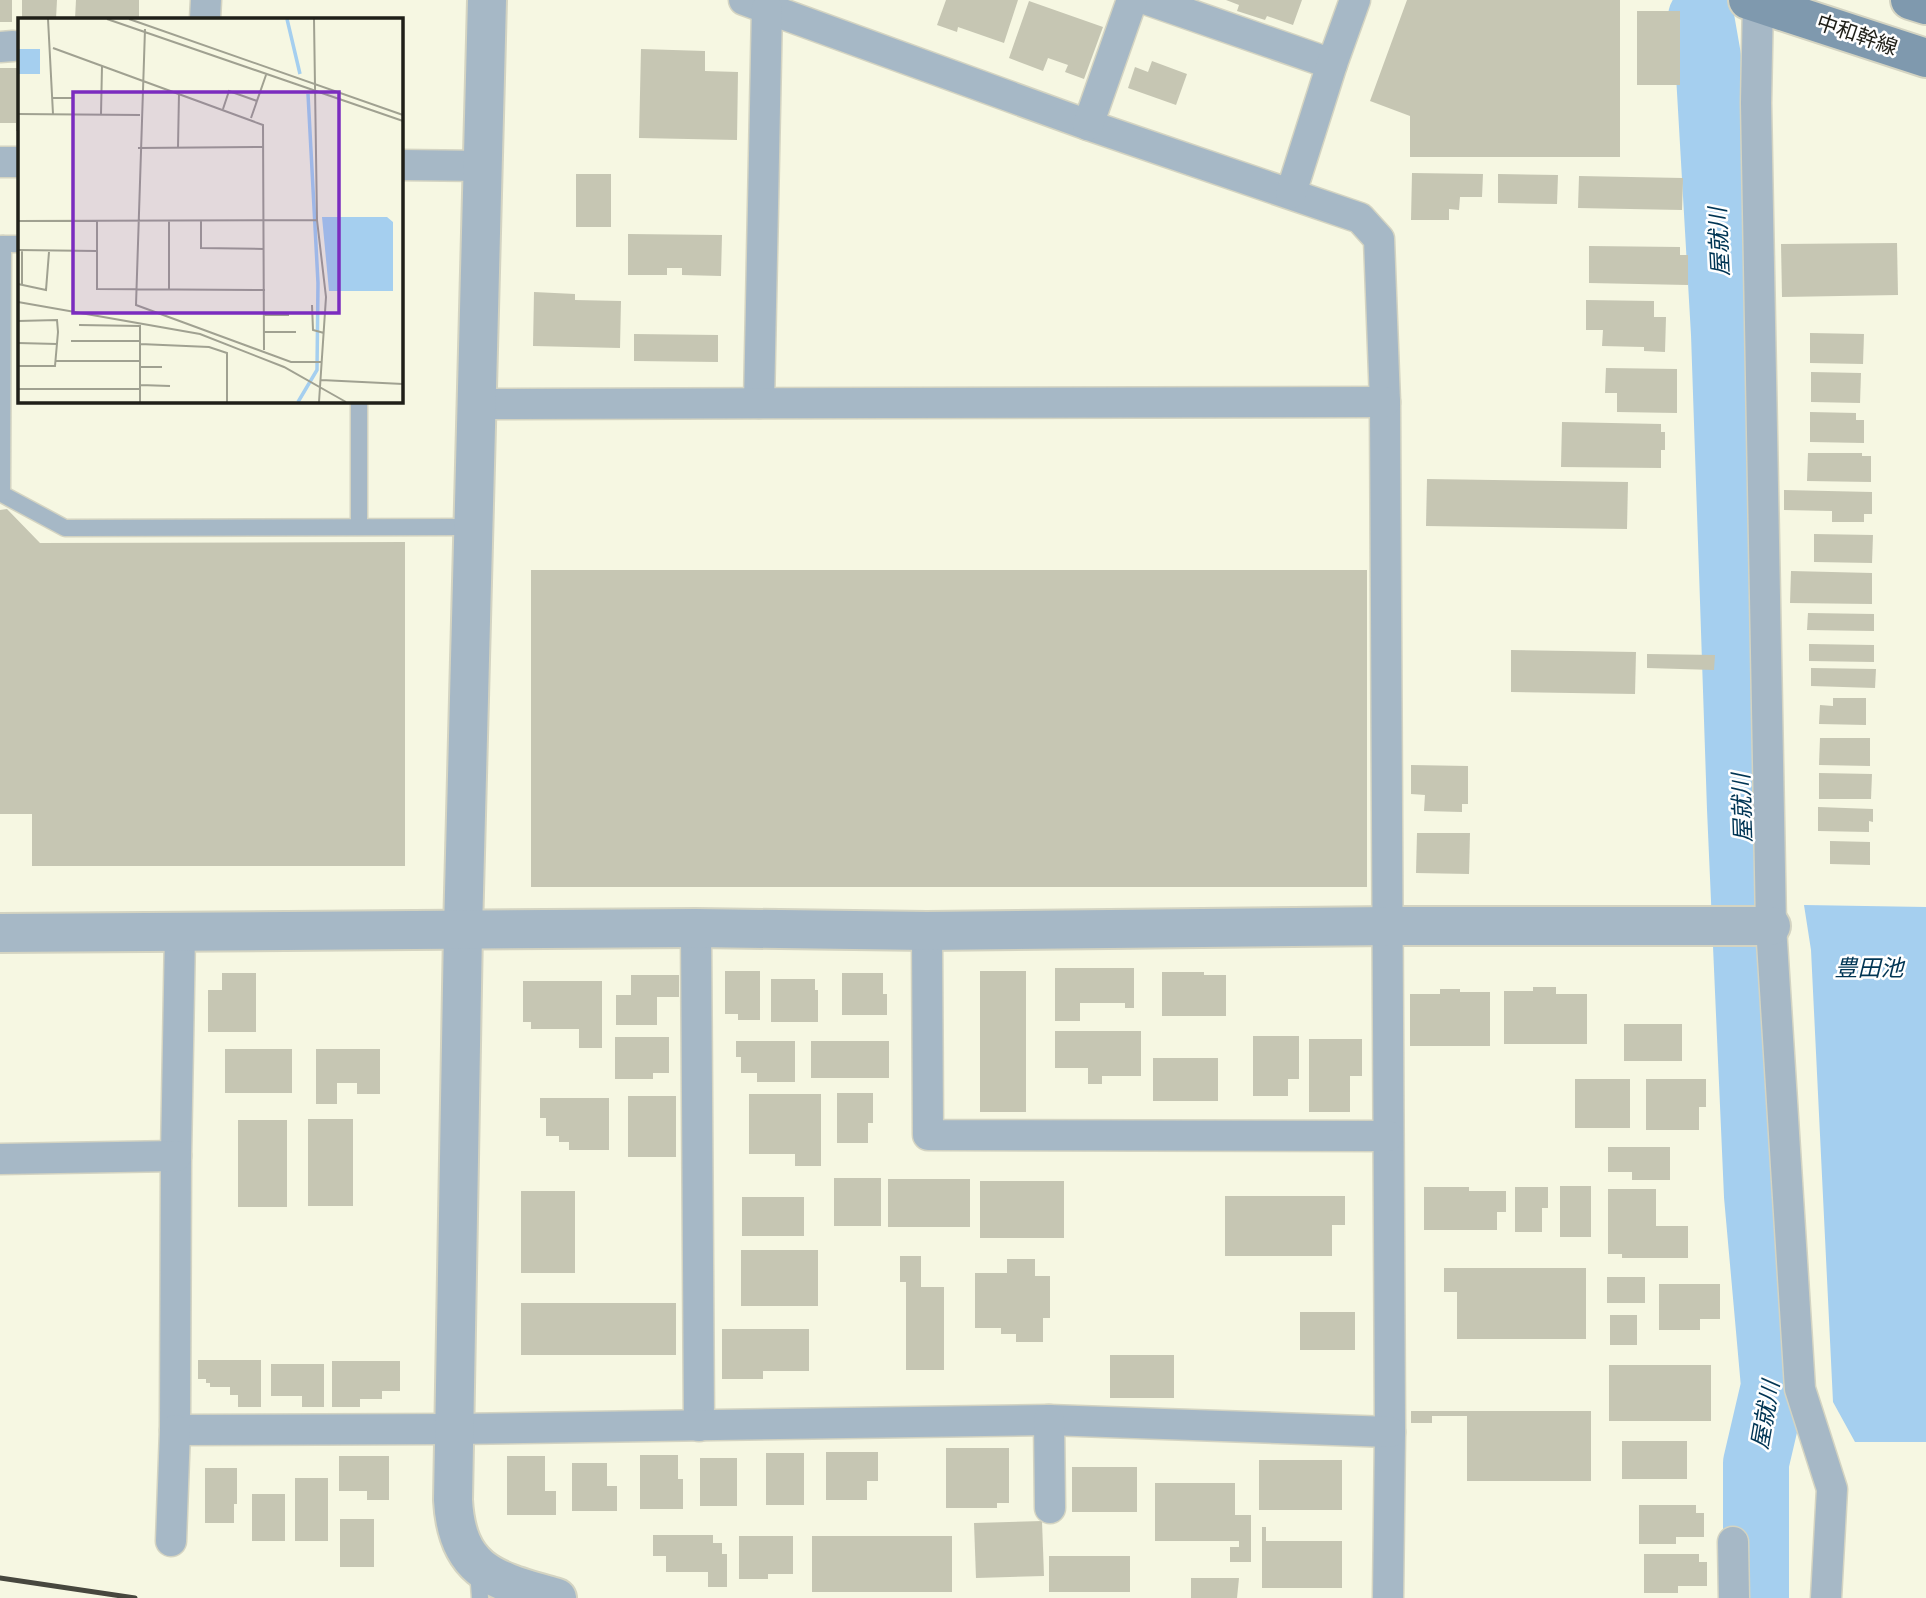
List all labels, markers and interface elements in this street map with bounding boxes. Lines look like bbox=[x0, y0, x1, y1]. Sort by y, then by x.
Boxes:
street label: 中和幹線 bbox=[1813, 8, 1901, 61]
inset map bbox=[18, 18, 402, 402]
water label: 屋就川 bbox=[1702, 204, 1736, 277]
water label: 屋就川 bbox=[1726, 770, 1758, 843]
water label: 豊田池 bbox=[1835, 953, 1906, 983]
water label: 屋就川 bbox=[1744, 1375, 1786, 1452]

